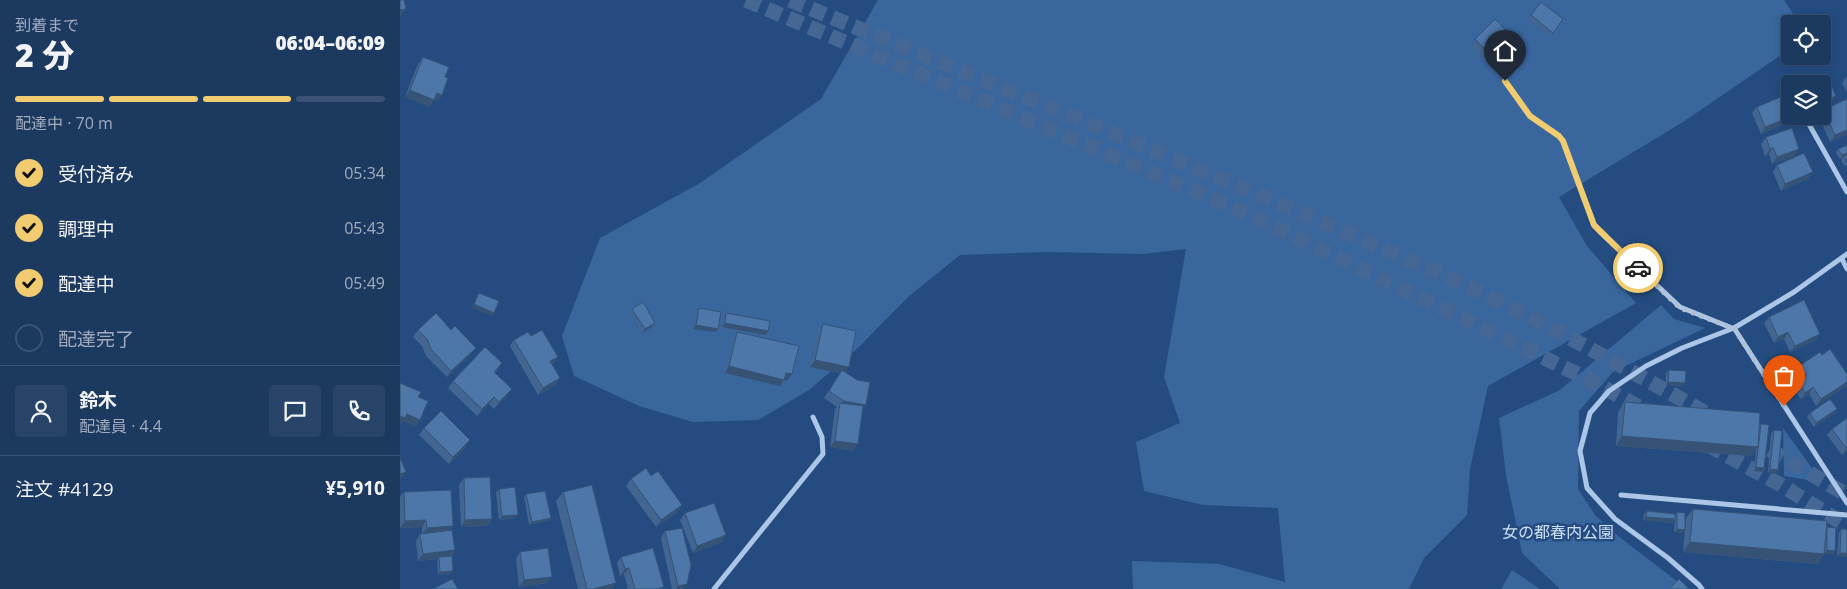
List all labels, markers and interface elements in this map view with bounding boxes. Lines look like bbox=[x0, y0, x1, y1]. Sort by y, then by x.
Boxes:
text: 到着まで bbox=[15, 14, 79, 36]
map controls bbox=[1781, 15, 1831, 125]
button: locate bbox=[1781, 15, 1831, 65]
text: 06:04–06:09 bbox=[275, 30, 385, 56]
pin bbox=[1484, 30, 1526, 81]
text: 2 分 bbox=[15, 33, 74, 76]
icon: home bbox=[1491, 37, 1519, 65]
button: layers bbox=[1781, 75, 1831, 125]
text: 配達中 · 70 m bbox=[15, 112, 113, 134]
icon: check bbox=[15, 159, 43, 187]
text: 受付済み bbox=[58, 161, 134, 187]
text: 05:34 bbox=[344, 162, 385, 184]
icon: check bbox=[15, 214, 43, 242]
text: 調理中 bbox=[58, 216, 115, 242]
text: 05:43 bbox=[344, 217, 385, 239]
courier bbox=[1613, 243, 1663, 293]
icon: car bbox=[1624, 254, 1652, 282]
icon: check bbox=[15, 269, 43, 297]
text: 配達中 bbox=[58, 271, 115, 297]
text: 05:49 bbox=[344, 272, 385, 294]
text: 配達完了 bbox=[58, 326, 134, 352]
pin bbox=[1763, 355, 1805, 406]
icon: bag bbox=[1770, 362, 1798, 390]
button: person bbox=[15, 385, 67, 437]
button: chat bbox=[269, 385, 321, 437]
button: phone bbox=[333, 385, 385, 437]
text: 鈴木 bbox=[79, 387, 117, 413]
text: 配達員 · 4.4 bbox=[79, 415, 162, 437]
text: ¥5,910 bbox=[325, 475, 385, 501]
text: 注文 #4129 bbox=[15, 476, 114, 502]
park label: 女の都春内公園 bbox=[1502, 521, 1614, 543]

